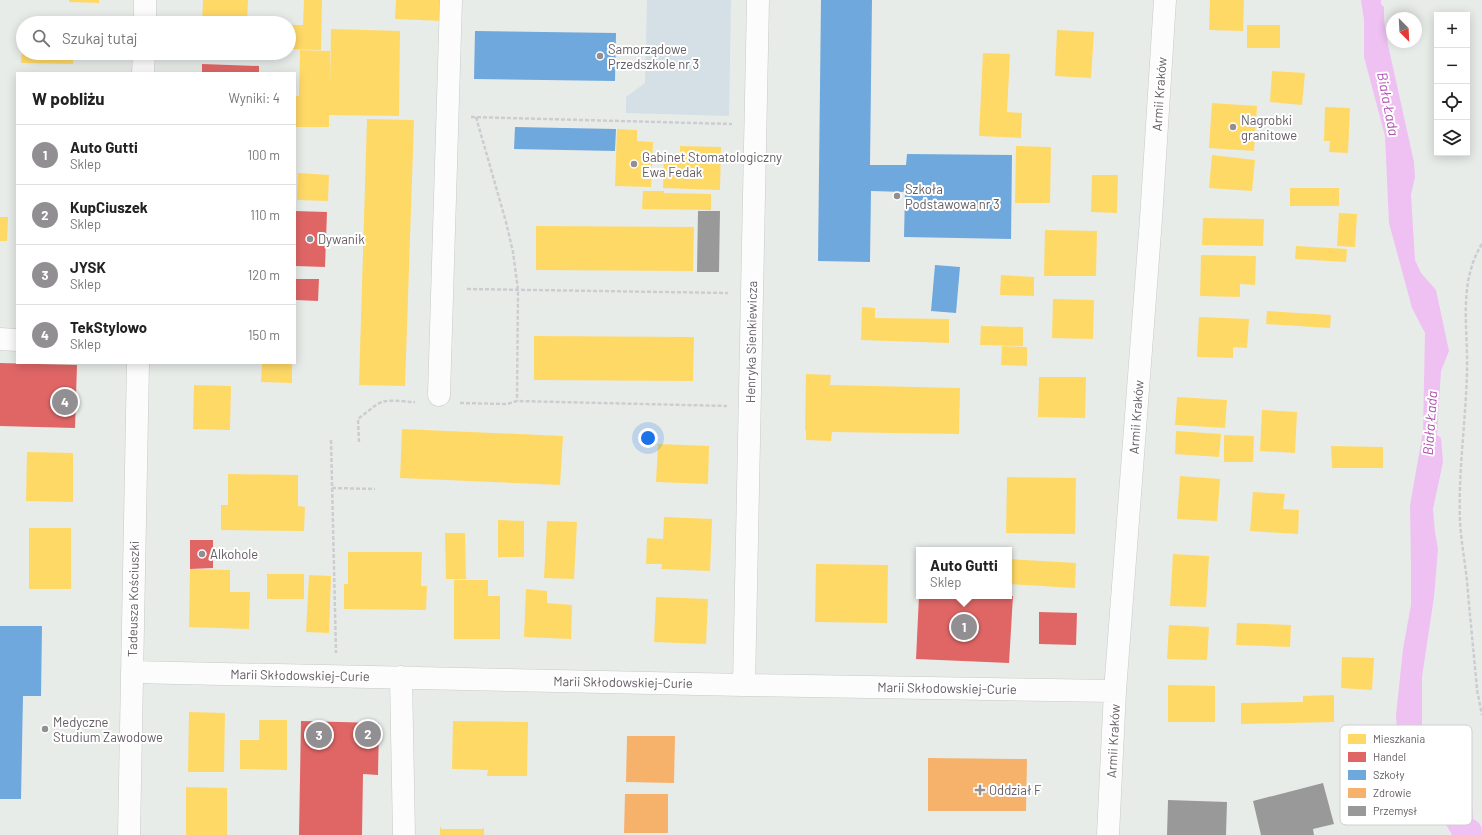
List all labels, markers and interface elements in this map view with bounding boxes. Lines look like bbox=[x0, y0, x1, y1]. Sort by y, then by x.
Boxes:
north arrow bbox=[1386, 12, 1422, 48]
map controls bbox=[1434, 12, 1470, 156]
button: + bbox=[1434, 12, 1470, 48]
search box bbox=[16, 16, 296, 60]
icon: search bbox=[30, 27, 52, 49]
text: Szukaj tutaj bbox=[62, 29, 138, 47]
place label: Samorządowe Przedszkole nr 3 bbox=[608, 41, 699, 72]
button: − bbox=[1434, 48, 1470, 84]
marker: Samorządowe Przedszkole nr 3 bbox=[595, 51, 605, 61]
street label: Armii Kraków bbox=[1148, 56, 1170, 132]
water label: Biała Łada bbox=[1374, 71, 1403, 137]
button: locate bbox=[1434, 84, 1470, 120]
text: W pobliżu bbox=[32, 88, 105, 108]
text: Wyniki: 4 bbox=[228, 90, 280, 106]
place label: Nagrobki granitowe bbox=[1241, 112, 1297, 143]
button: layers bbox=[1434, 120, 1470, 156]
marker: Nagrobki granitowe bbox=[1228, 122, 1238, 132]
text: Auto Gutti bbox=[70, 138, 138, 156]
text: 1 bbox=[43, 147, 47, 163]
text: 100 m bbox=[247, 147, 280, 163]
place label: Gabinet Stomatologiczny Ewa Fedak bbox=[642, 149, 782, 180]
text: Sklep bbox=[70, 156, 101, 172]
marker: Gabinet Stomatologiczny Ewa Fedak bbox=[629, 159, 639, 169]
place label: Szkoła Podstawowa nr 3 bbox=[905, 181, 1000, 212]
marker: Szkoła Podstawowa nr 3 bbox=[892, 191, 902, 201]
text: KupCiuszek bbox=[70, 198, 148, 216]
text: 2 bbox=[41, 207, 49, 223]
text: 110 m bbox=[250, 207, 280, 223]
text: Sklep bbox=[70, 216, 101, 232]
place label: Dywanik bbox=[318, 231, 365, 247]
marker: Dywanik bbox=[305, 234, 315, 244]
text: JYSK bbox=[70, 258, 106, 276]
text: 3 bbox=[41, 267, 49, 283]
text: 120 m bbox=[248, 267, 280, 283]
text: Sklep bbox=[70, 276, 101, 292]
street label: Henryka Sienkiewicza bbox=[742, 281, 760, 403]
text: TekStylowo bbox=[70, 318, 147, 336]
text: 4 bbox=[41, 327, 49, 343]
text: 150 m bbox=[248, 327, 280, 343]
text: Sklep bbox=[70, 336, 101, 352]
street label: Armii Kraków bbox=[1125, 379, 1147, 455]
pin: 4 bbox=[52, 387, 78, 417]
water label: Biała Łada bbox=[1419, 390, 1440, 456]
your location bbox=[638, 428, 658, 448]
street label: Tadeusza Kościuszki bbox=[124, 541, 142, 657]
place label: Alkohole bbox=[210, 546, 258, 562]
popup bbox=[916, 547, 1012, 599]
marker: Alkohole bbox=[197, 549, 207, 559]
text: Auto Gutti bbox=[930, 556, 998, 574]
text: Sklep bbox=[930, 574, 961, 590]
pin: 1 bbox=[951, 612, 977, 642]
street label: Marii Skłodowskiej-Curie bbox=[230, 666, 370, 684]
street label: Marii Skłodowskiej-Curie bbox=[553, 673, 693, 691]
street label: Marii Skłodowskiej-Curie bbox=[877, 679, 1017, 697]
street label: Armii Kraków bbox=[1103, 704, 1123, 778]
place label: Medyczne Studium Zawodowe bbox=[53, 714, 163, 745]
pin: 2 bbox=[355, 719, 381, 749]
pin: 3 bbox=[306, 720, 332, 750]
marker: Medyczne Studium Zawodowe bbox=[40, 724, 50, 734]
legend bbox=[1340, 725, 1472, 825]
text: Mieszkania bbox=[1373, 732, 1425, 745]
text: Handel bbox=[1373, 750, 1406, 763]
text: Szkoły bbox=[1373, 768, 1404, 781]
place label: Oddział F bbox=[989, 782, 1042, 798]
marker: Oddział F bbox=[974, 784, 986, 796]
text: Zdrowie bbox=[1373, 786, 1412, 799]
text: Przemysł bbox=[1373, 804, 1417, 817]

